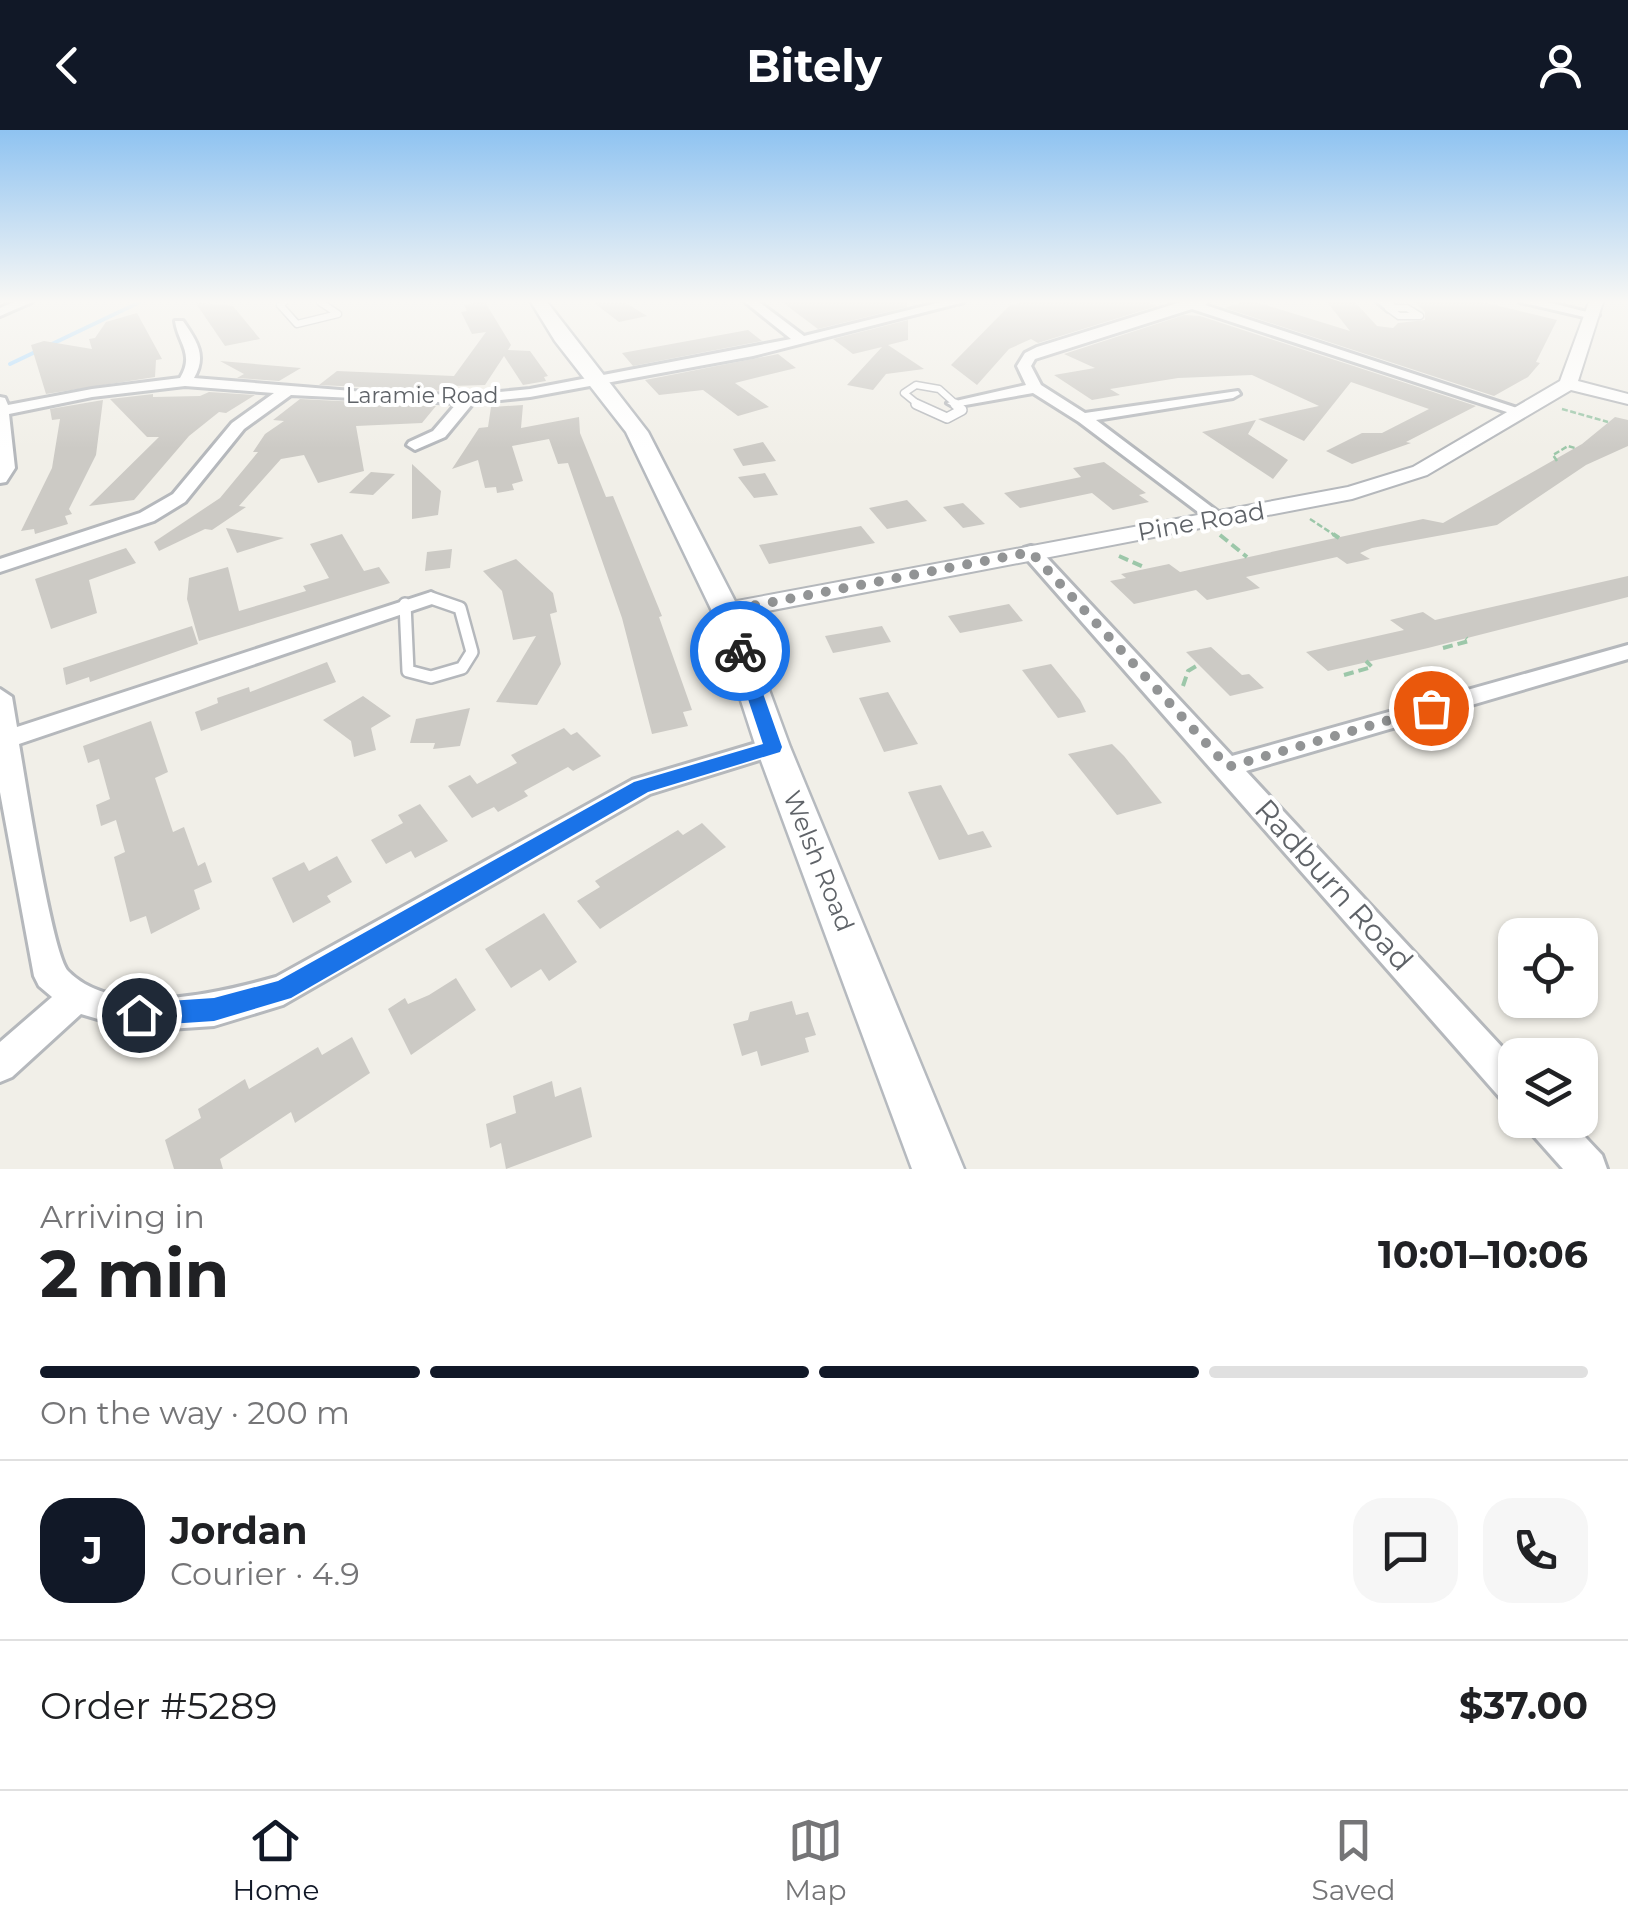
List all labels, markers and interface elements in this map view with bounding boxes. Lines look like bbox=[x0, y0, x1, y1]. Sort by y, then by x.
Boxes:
icon: back bbox=[40, 38, 95, 93]
text: Bitely bbox=[746, 38, 882, 93]
icon: person bbox=[1533, 38, 1588, 93]
street label: Laramie Road bbox=[346, 382, 498, 409]
street label: Pine Road bbox=[1135, 495, 1267, 547]
courier bbox=[690, 601, 790, 701]
icon: bike bbox=[713, 624, 768, 679]
pin bbox=[1389, 666, 1474, 751]
icon: bag bbox=[1404, 681, 1459, 736]
street label: Welsh Road bbox=[777, 786, 861, 936]
street label: Radburn Road bbox=[1247, 791, 1421, 979]
map controls bbox=[1498, 918, 1598, 1138]
button: locate bbox=[1498, 918, 1598, 1018]
pin bbox=[97, 973, 182, 1058]
icon: home bbox=[112, 988, 167, 1043]
button: layers bbox=[1498, 1038, 1598, 1138]
text: Arriving in bbox=[40, 1197, 205, 1236]
text: 10:01–10:06 bbox=[1378, 1231, 1588, 1278]
text: 2 min bbox=[40, 1234, 229, 1313]
text: On the way · 200 m bbox=[40, 1393, 350, 1432]
button: chat bbox=[1353, 1498, 1458, 1603]
button: phone bbox=[1483, 1498, 1588, 1603]
text: Jordan bbox=[170, 1507, 308, 1554]
text: J bbox=[82, 1527, 103, 1574]
text: Courier · 4.9 bbox=[170, 1554, 360, 1593]
text: Order #5289 bbox=[40, 1682, 277, 1729]
text: $37.00 bbox=[1459, 1682, 1588, 1729]
tab: Home bbox=[232, 1813, 319, 1907]
tab: Map bbox=[784, 1813, 847, 1907]
tab: Saved bbox=[1311, 1813, 1396, 1907]

